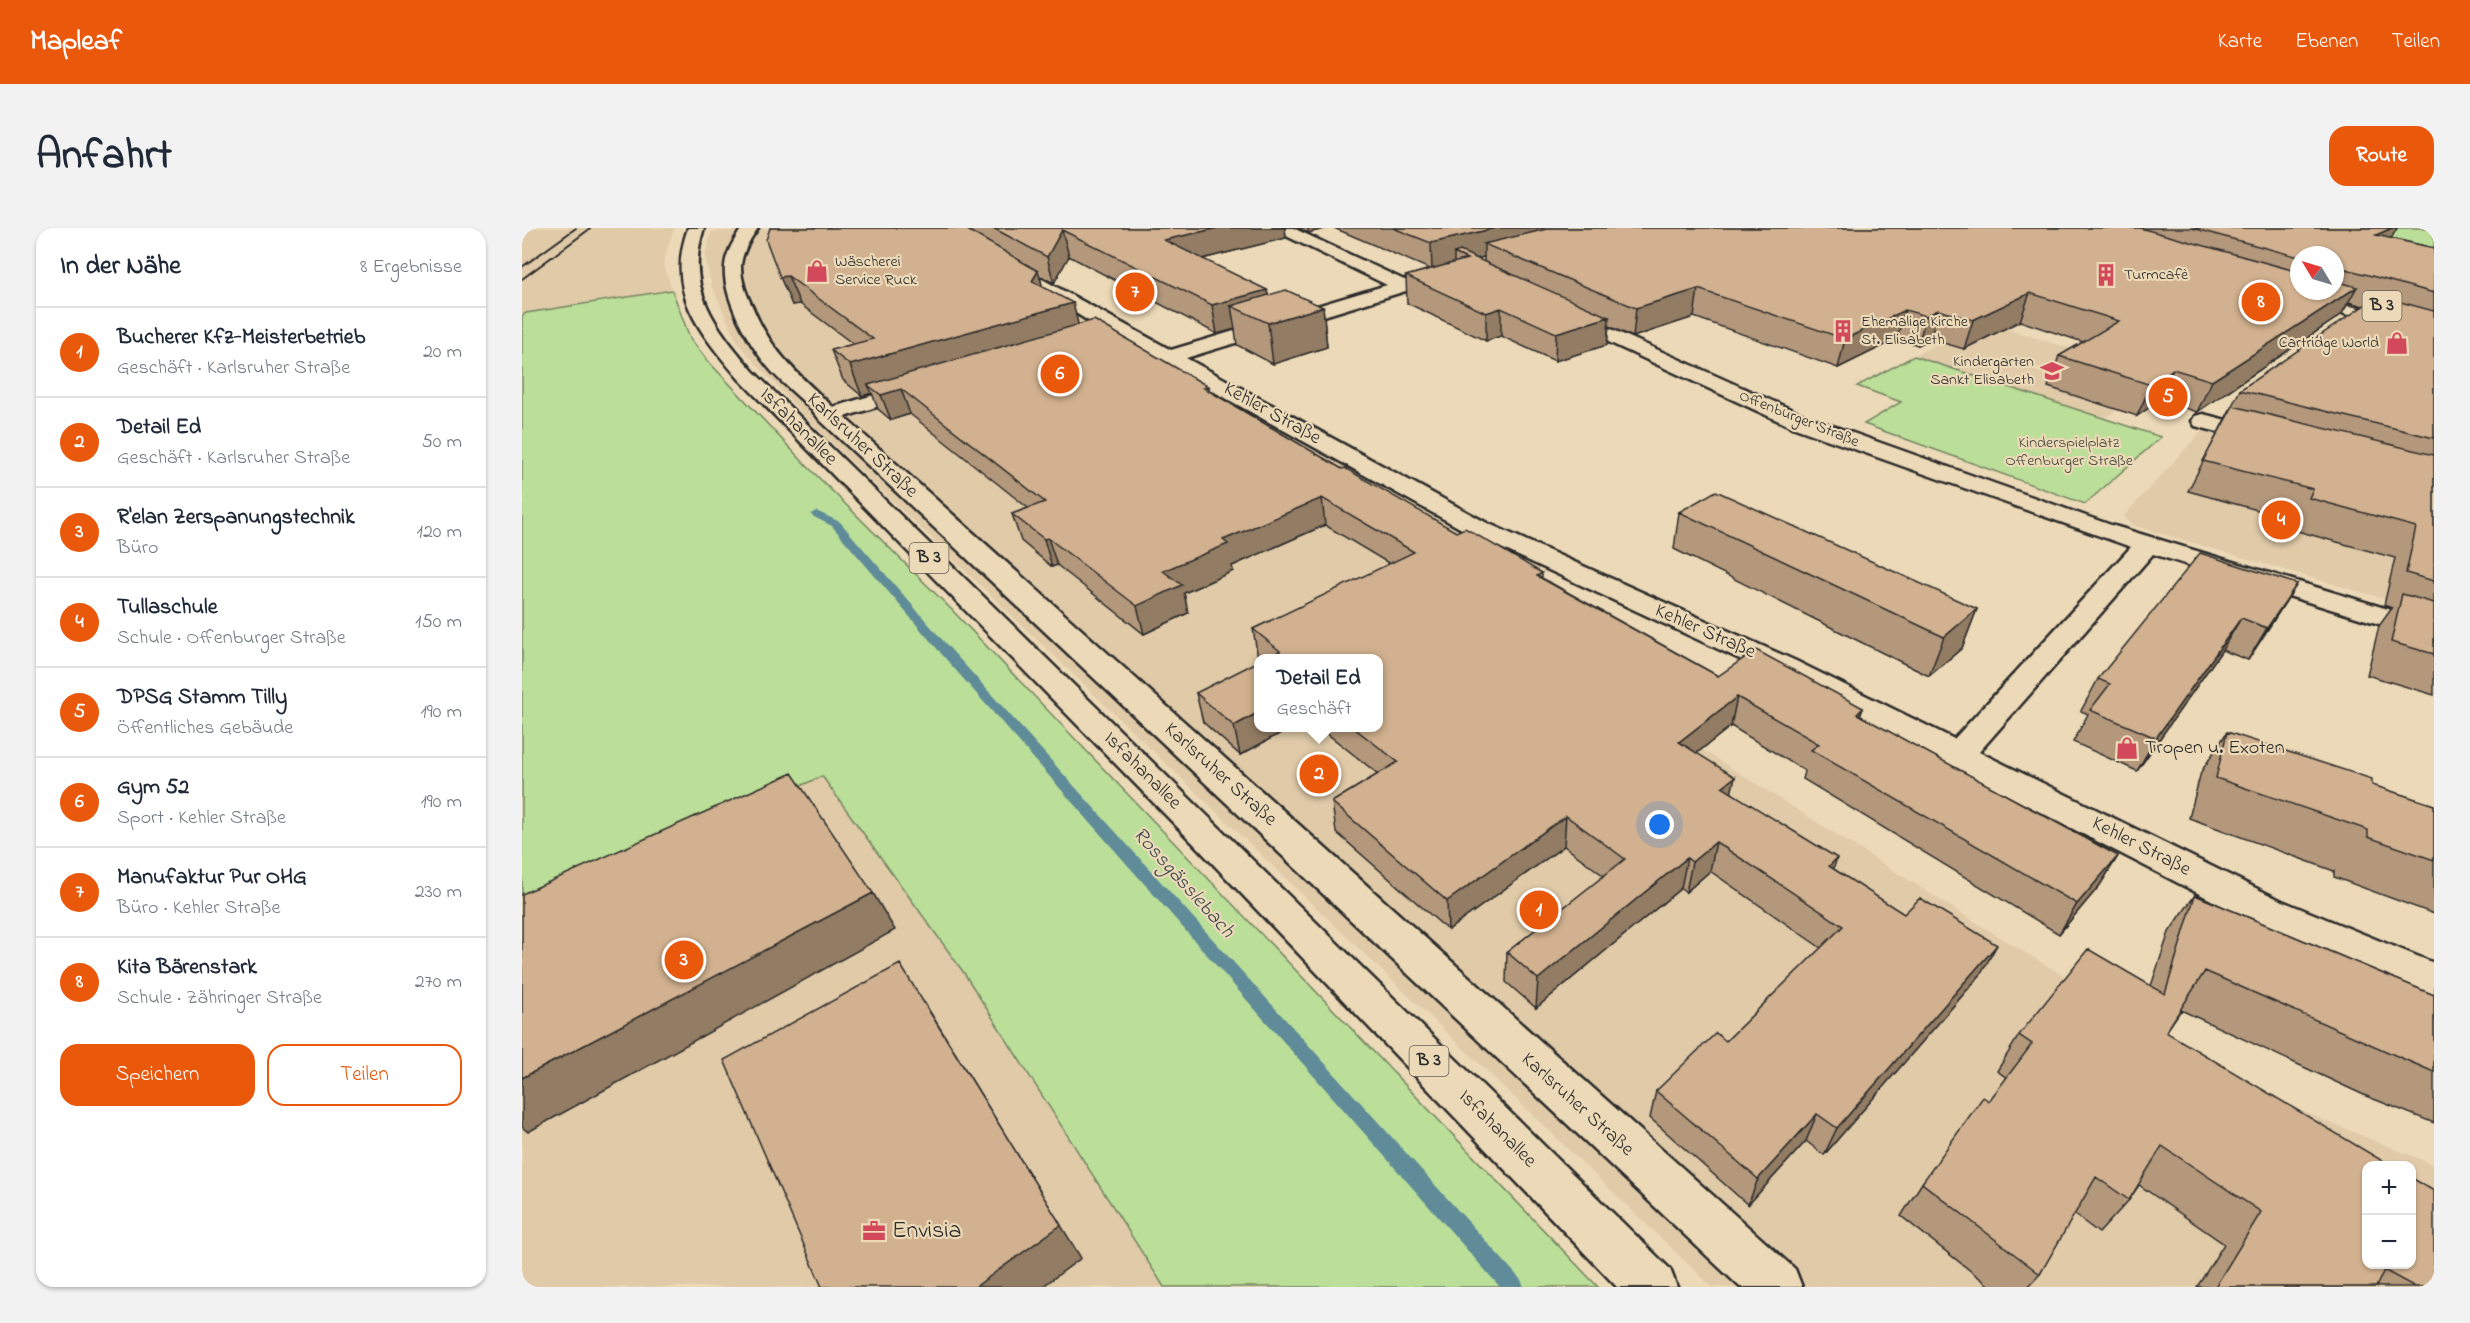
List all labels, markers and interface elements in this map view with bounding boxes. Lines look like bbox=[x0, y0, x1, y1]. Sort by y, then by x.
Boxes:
text: Mapleaf bbox=[30, 22, 122, 63]
text: Karte bbox=[2218, 27, 2262, 57]
text: Ebenen bbox=[2295, 27, 2358, 57]
text: Teilen bbox=[2391, 27, 2440, 57]
text: Anfahrt bbox=[36, 126, 172, 187]
button: Route bbox=[2329, 126, 2434, 186]
north arrow bbox=[2290, 246, 2344, 300]
text: In der Nähe bbox=[60, 248, 181, 286]
place label: Wäscherei Service Ruck bbox=[835, 250, 918, 292]
text: 8 Ergebnisse bbox=[360, 253, 462, 282]
shop icon: Wäscherei Service Ruck bbox=[804, 258, 830, 284]
building icon: Turmcafè bbox=[2093, 262, 2119, 288]
place label: Turmcafè bbox=[2124, 263, 2189, 287]
pin: 7 bbox=[1116, 270, 1154, 314]
pin: 8 bbox=[2242, 280, 2280, 325]
road number: B 3 bbox=[2362, 291, 2402, 321]
place label: Ehemalige Kirche St. Elisabeth bbox=[1861, 310, 1969, 352]
building icon: Ehemalige Kirche St. Elisabeth bbox=[1830, 318, 1856, 344]
text: Bucherer Kfz-Meisterbetrieb bbox=[117, 322, 365, 354]
shop icon: Cartridge World bbox=[2384, 330, 2410, 356]
place label: Cartridge World bbox=[2279, 331, 2379, 355]
text: 1 bbox=[76, 338, 83, 367]
text: 20 m bbox=[423, 338, 462, 367]
place label: Kindergarten Sankt Elisabeth bbox=[1930, 350, 2034, 392]
pin: 6 bbox=[1040, 352, 1080, 396]
text: Geschäft · Karlsruher Straße bbox=[117, 354, 350, 383]
school or university icon: Kindergarten Sankt Elisabeth bbox=[2039, 358, 2065, 384]
pin: 5 bbox=[2148, 374, 2188, 420]
street label: Kehler Straße bbox=[1218, 375, 1326, 453]
street label: Isfahanallee bbox=[752, 381, 844, 473]
street label: Offenburger Straße bbox=[1735, 384, 1863, 454]
street label: Karlsruher Straße bbox=[800, 386, 924, 506]
text: Detail Ed bbox=[117, 412, 201, 444]
text: 2 bbox=[75, 428, 84, 457]
text: 50 m bbox=[421, 428, 462, 457]
park label: Kinderspielplatz Offenburger Straße bbox=[2005, 431, 2134, 473]
text: Geschäft · Karlsruher Straße bbox=[117, 444, 350, 473]
pin: 4 bbox=[2262, 498, 2300, 542]
text: R'elan Zerspanungstechnik bbox=[117, 502, 355, 534]
text: 3 bbox=[75, 518, 84, 547]
text: 120 m bbox=[417, 518, 462, 547]
text: Büro bbox=[117, 534, 158, 563]
road number: B 3 bbox=[910, 543, 948, 573]
text: Tullaschule bbox=[117, 592, 218, 624]
street label: Kehler Straße bbox=[1650, 597, 1760, 667]
text: 4 bbox=[75, 608, 84, 637]
text: 150 m bbox=[415, 608, 462, 637]
text: Schule · Offenburger Straße bbox=[117, 624, 346, 653]
popup bbox=[1254, 654, 1383, 732]
text: Detail Ed bbox=[1276, 663, 1361, 695]
text: DPSG Stamm Tilly bbox=[117, 682, 287, 714]
text: Geschäft bbox=[1276, 695, 1352, 724]
text: 5 bbox=[74, 698, 85, 727]
text: 190 m bbox=[420, 698, 462, 727]
text: Öffentliches Gebäude bbox=[117, 714, 293, 743]
street label: Karlsruher Straße bbox=[1157, 716, 1283, 834]
street label: Isfahanallee bbox=[1096, 725, 1188, 817]
place label: Tropen u. Exoten bbox=[2145, 734, 2285, 763]
shop icon: Tropen u. Exoten bbox=[2114, 735, 2140, 761]
pin: 2 bbox=[1300, 752, 1338, 796]
text: Gym 52 bbox=[117, 772, 189, 804]
text: 6 bbox=[75, 788, 84, 817]
text: 190 m bbox=[420, 788, 462, 817]
text: Sport · Kehler Straße bbox=[117, 804, 286, 833]
your location bbox=[1645, 810, 1674, 839]
street label: Kehler Straße bbox=[2086, 810, 2196, 884]
water label: Rossgässlebach bbox=[1124, 821, 1242, 946]
text: Manufaktur Pur OHG bbox=[117, 862, 307, 894]
text: 7 bbox=[75, 878, 84, 907]
text: 230 m bbox=[415, 878, 462, 907]
pin: 1 bbox=[1520, 888, 1558, 932]
text: Büro · Kehler Straße bbox=[117, 894, 280, 923]
pin: 3 bbox=[664, 938, 704, 982]
text: Kita Bärenstark bbox=[117, 952, 257, 984]
text: 8 bbox=[76, 968, 83, 997]
text: 270 m bbox=[415, 968, 462, 997]
text: Schule · Zähringer Straße bbox=[117, 984, 322, 1013]
button: Speichern bbox=[60, 1044, 255, 1106]
button: Teilen bbox=[267, 1044, 462, 1106]
road number: B 3 bbox=[1410, 1046, 1448, 1076]
street label: Karlsruher Straße bbox=[1514, 1046, 1640, 1164]
street label: Isfahanallee bbox=[1451, 1083, 1543, 1175]
map controls bbox=[2362, 1161, 2416, 1269]
button: + bbox=[2362, 1161, 2416, 1215]
place label: Envisia bbox=[892, 1214, 961, 1249]
button: − bbox=[2362, 1215, 2416, 1269]
office icon: Envisia bbox=[861, 1218, 887, 1244]

